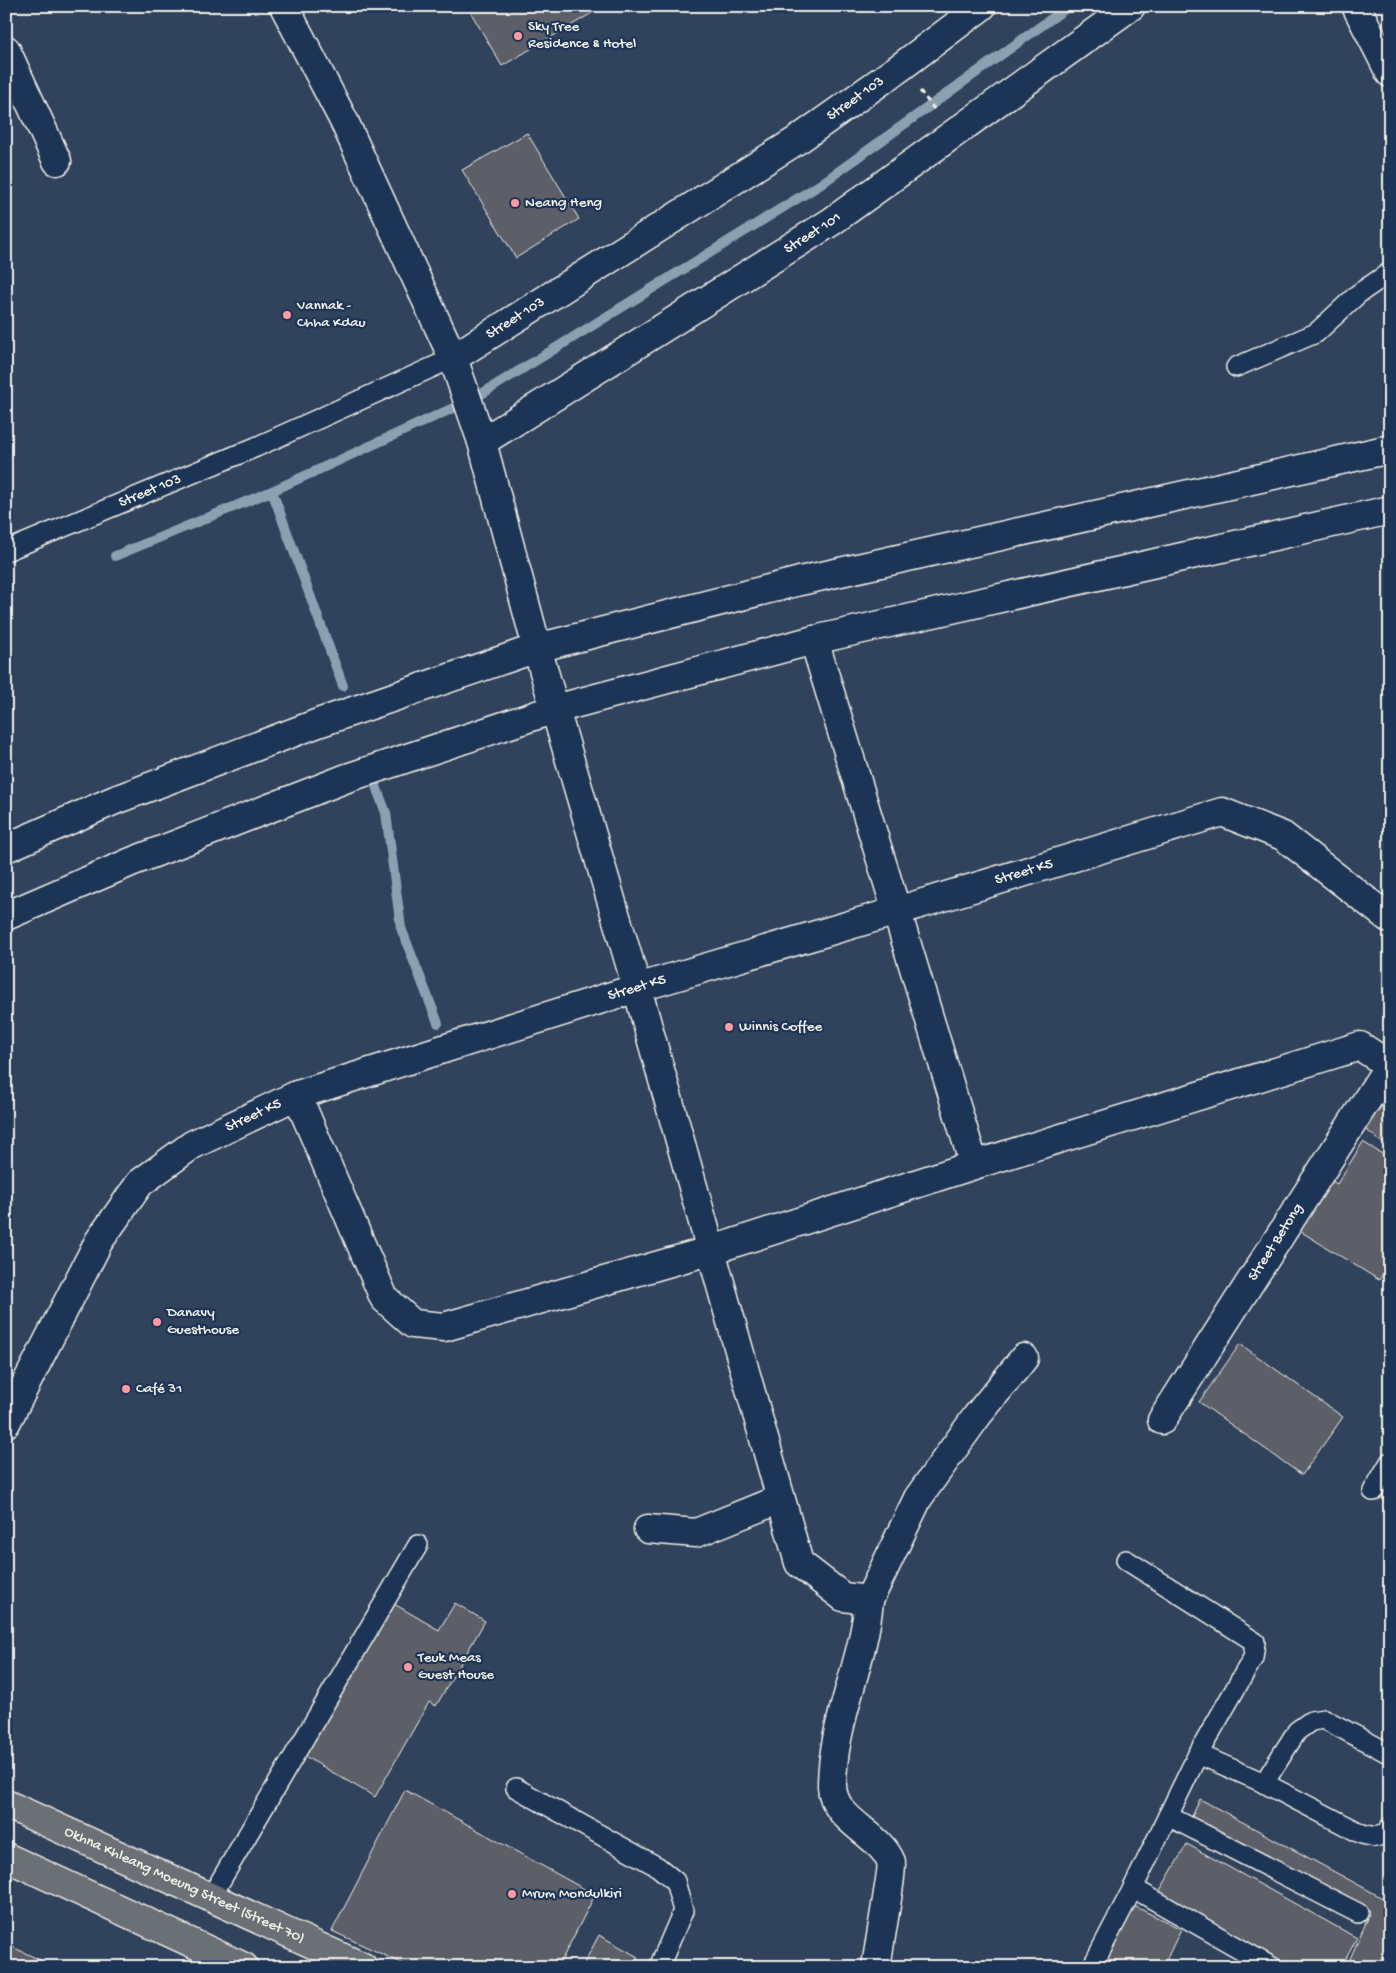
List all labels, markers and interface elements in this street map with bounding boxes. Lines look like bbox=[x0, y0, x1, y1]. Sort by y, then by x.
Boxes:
place label: Sky Tree Residence & Hotel bbox=[528, 18, 636, 53]
marker: Sky Tree Residence & Hotel bbox=[512, 30, 524, 42]
street label: Street 103 bbox=[824, 72, 888, 125]
place label: Neang Heng bbox=[525, 194, 602, 212]
marker: Neang Heng bbox=[509, 197, 521, 209]
street label: Street 101 bbox=[781, 209, 845, 258]
street label: Street 103 bbox=[483, 293, 548, 344]
place label: Vannak - Chha Kdau bbox=[296, 297, 366, 332]
marker: Vannak - Chha Kdau bbox=[281, 309, 293, 321]
street label: Street 103 bbox=[116, 470, 184, 512]
street label: Street K5 bbox=[993, 855, 1055, 890]
street label: Street K5 bbox=[606, 971, 668, 1005]
place label: Winnis Coffee bbox=[739, 1018, 822, 1036]
marker: Winnis Coffee bbox=[723, 1021, 735, 1033]
street label: Street K5 bbox=[223, 1095, 285, 1137]
street label: Street Betong bbox=[1244, 1200, 1307, 1284]
place label: Danavy Guesthouse bbox=[166, 1304, 239, 1339]
marker: Danavy Guesthouse bbox=[151, 1316, 163, 1328]
place label: Café 31 bbox=[136, 1380, 182, 1398]
marker: Café 31 bbox=[120, 1383, 132, 1395]
place label: Teuk Meas Guest House bbox=[417, 1649, 494, 1684]
marker: Teuk Meas Guest House bbox=[402, 1661, 414, 1673]
street label: Okhna Khleang Moeung Street (Street 70) bbox=[61, 1823, 307, 1948]
place label: Mrum Mondulkiri bbox=[522, 1885, 622, 1903]
marker: Mrum Mondulkiri bbox=[506, 1888, 518, 1900]

